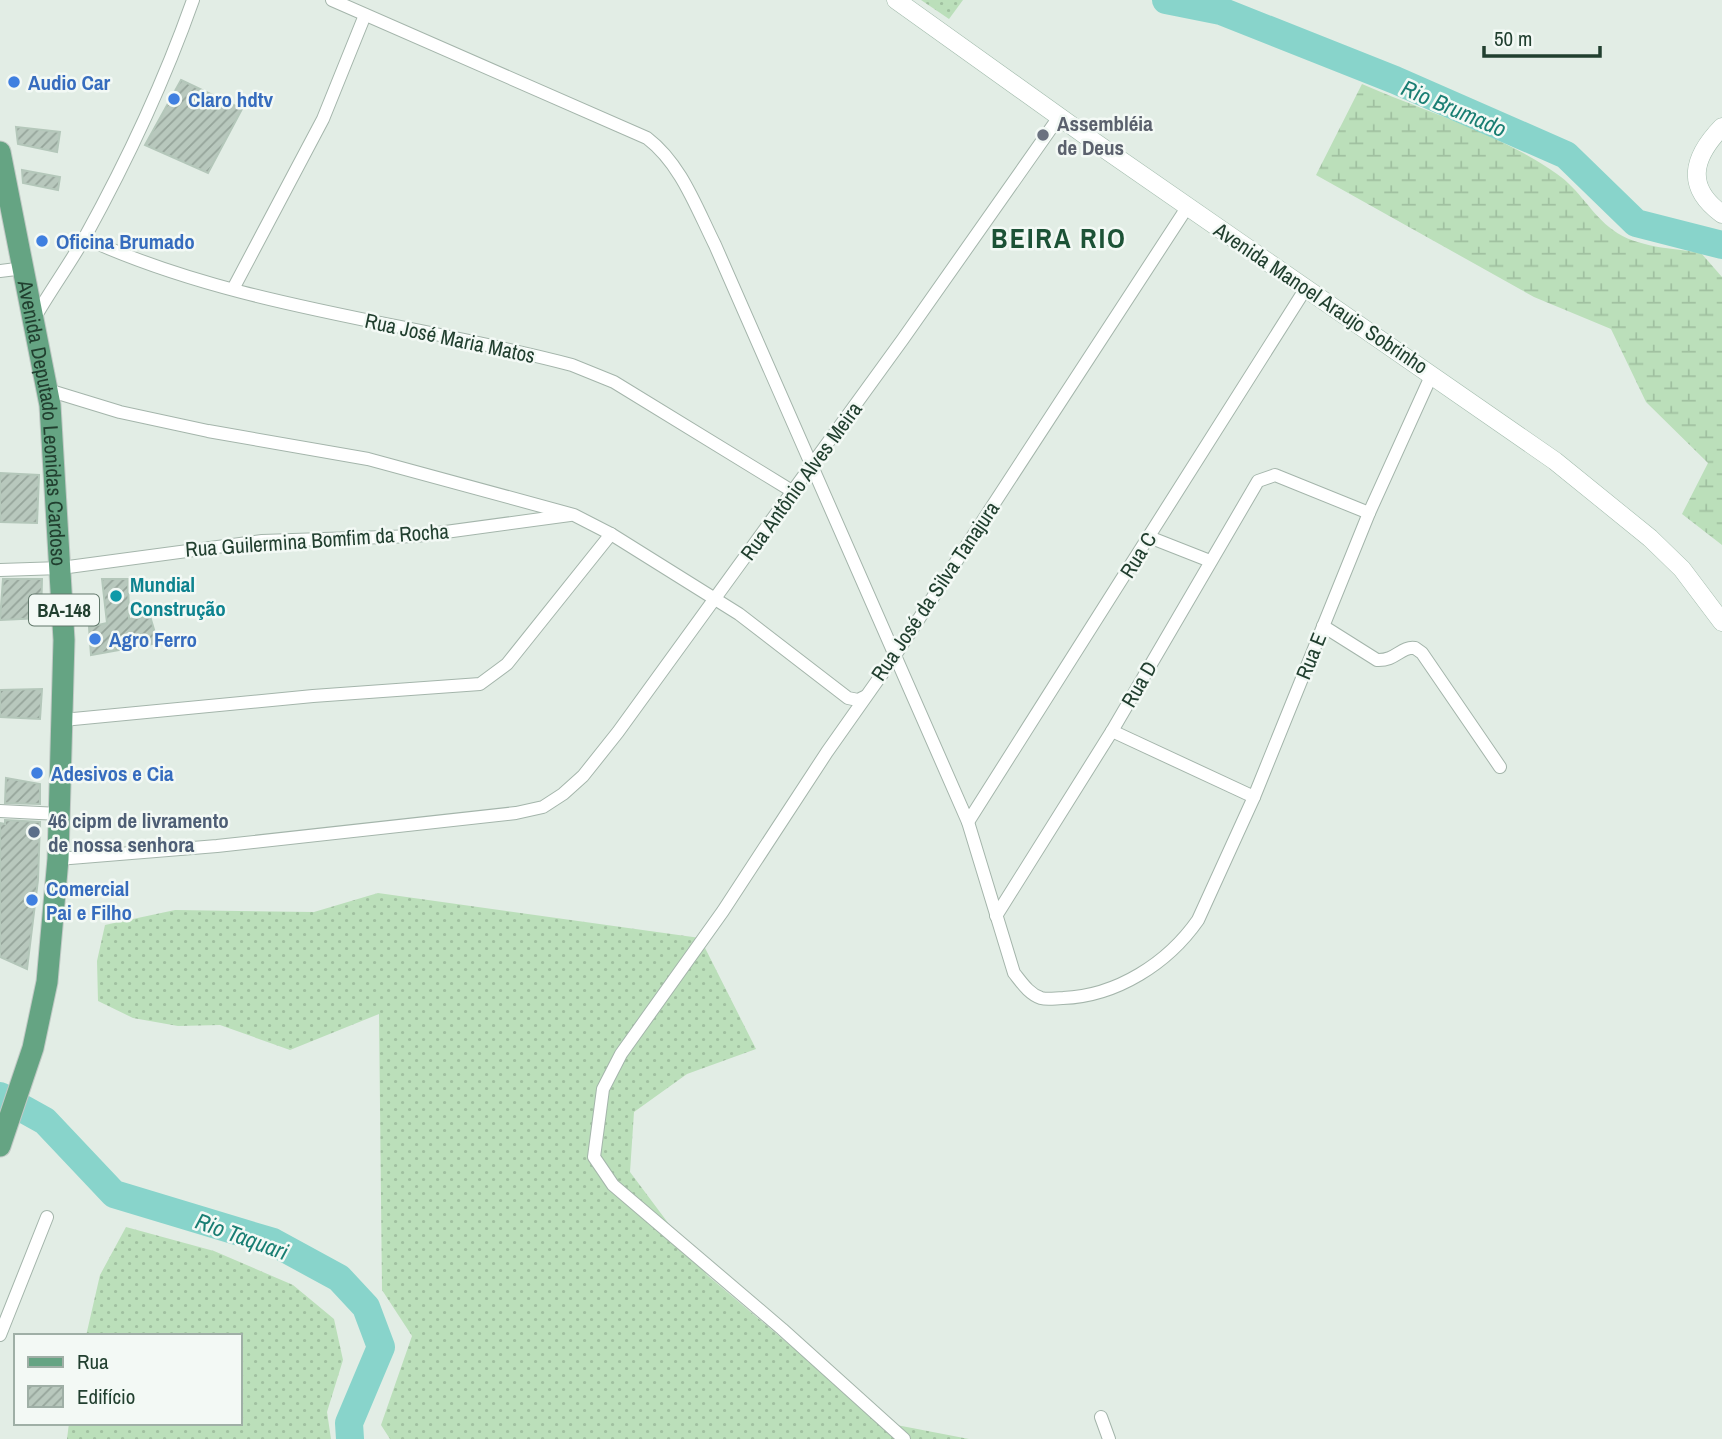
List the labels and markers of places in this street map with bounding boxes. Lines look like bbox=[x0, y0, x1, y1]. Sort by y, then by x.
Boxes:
place label: Audio Car bbox=[28, 68, 111, 97]
marker: Audio Car bbox=[6, 74, 22, 90]
place label: Claro hdtv bbox=[188, 85, 274, 114]
marker: Claro hdtv bbox=[166, 91, 182, 107]
place label: Assembléia de Deus bbox=[1057, 109, 1153, 162]
marker: Assembléia de Deus bbox=[1035, 127, 1051, 143]
place label: Oficina Brumado bbox=[56, 227, 195, 256]
marker: Oficina Brumado bbox=[34, 233, 50, 249]
place label: Mundial Construção bbox=[130, 570, 226, 623]
marker: Mundial Construção bbox=[108, 588, 124, 604]
place label: Agro Ferro bbox=[109, 625, 197, 654]
marker: Agro Ferro bbox=[87, 631, 103, 647]
place label: Adesivos e Cia bbox=[51, 759, 174, 788]
marker: Adesivos e Cia bbox=[29, 765, 45, 781]
place label: 46 cipm de livramento de nossa senhora bbox=[48, 806, 229, 859]
marker: 46 cipm de livramento de nossa senhora bbox=[26, 824, 42, 840]
place label: Comercial Pai e Filho bbox=[46, 874, 132, 927]
marker: Comercial Pai e Filho bbox=[24, 892, 40, 908]

